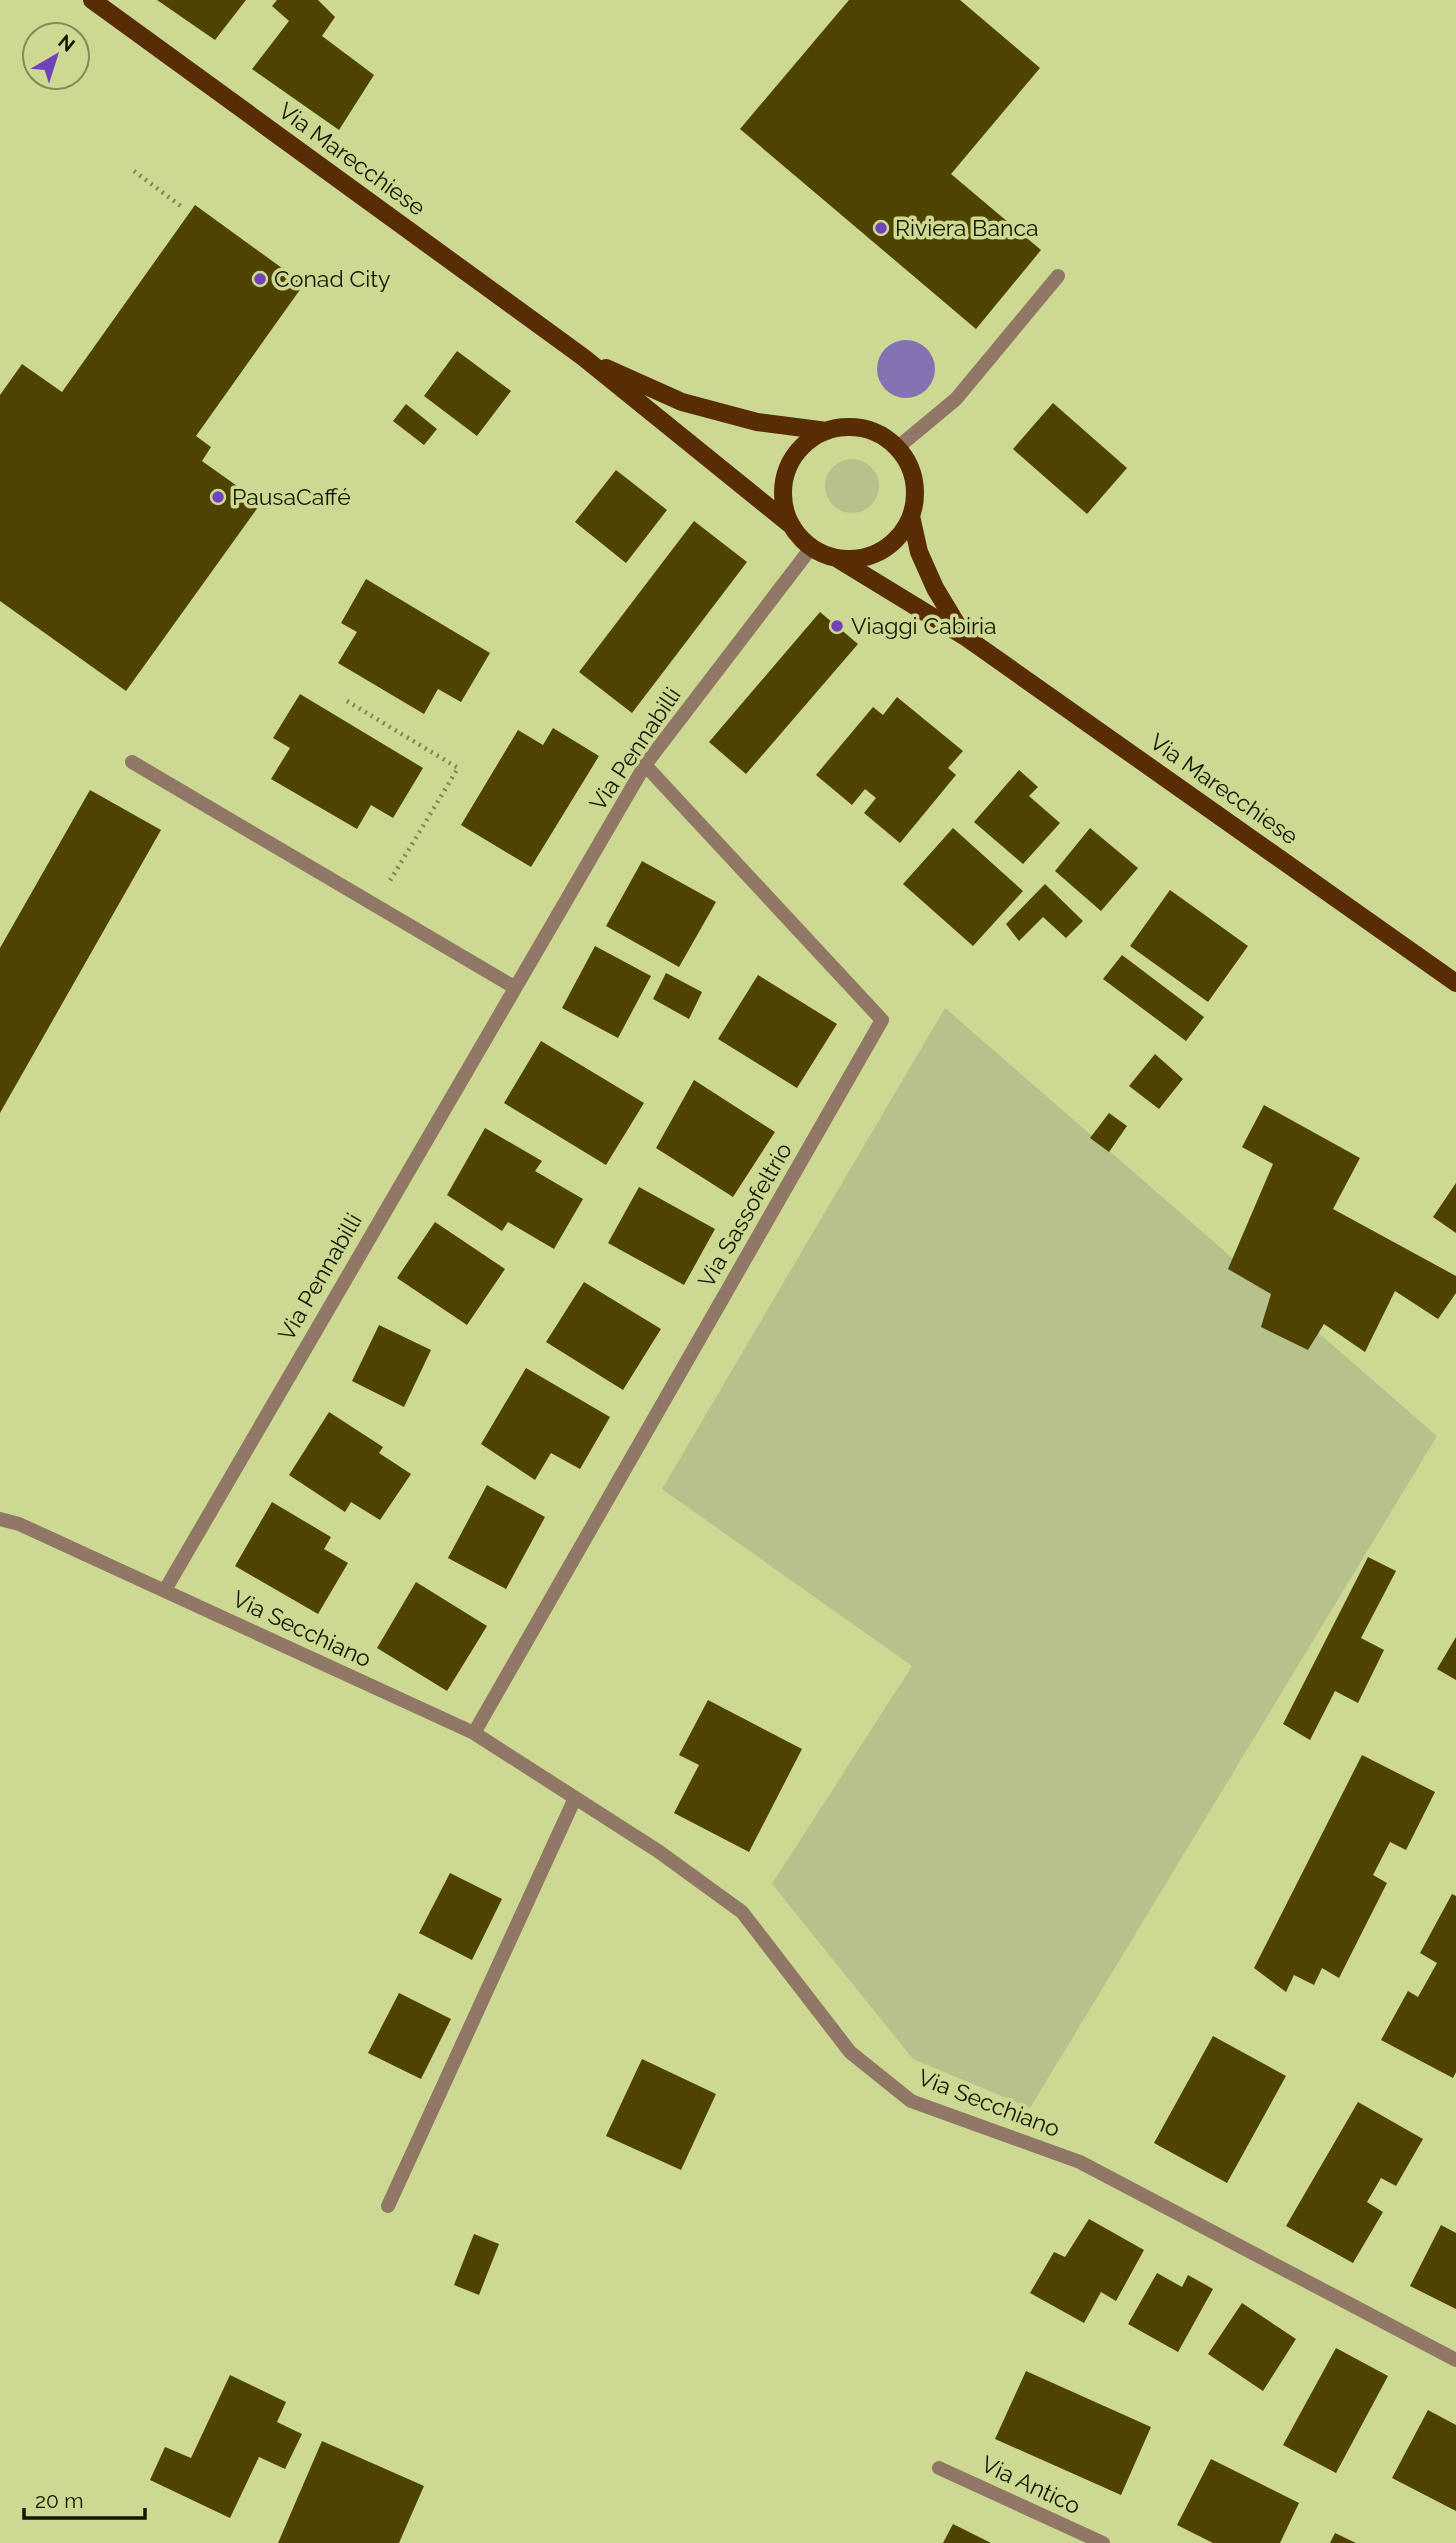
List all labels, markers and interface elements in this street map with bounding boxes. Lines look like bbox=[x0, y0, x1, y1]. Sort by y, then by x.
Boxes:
north arrow bbox=[21, 21, 91, 91]
text: N bbox=[54, 30, 79, 56]
street label: Via Marecchiese bbox=[274, 96, 431, 221]
place label: Riviera Banca bbox=[895, 214, 1039, 241]
marker: Riviera Banca bbox=[873, 220, 889, 236]
place label: Conad City bbox=[274, 265, 391, 292]
marker: Conad City bbox=[252, 271, 268, 287]
place label: PausaCaffé bbox=[232, 483, 351, 510]
marker: PausaCaffé bbox=[210, 489, 226, 505]
place label: Viaggi Cabiria bbox=[851, 612, 997, 639]
marker: Viaggi Cabiria bbox=[829, 618, 845, 634]
street label: Via Pennabilli bbox=[583, 682, 686, 815]
street label: Via Marecchiese bbox=[1145, 727, 1304, 850]
street label: Via Sassofeltrio bbox=[692, 1138, 797, 1292]
street label: Via Pennabilli bbox=[272, 1208, 367, 1345]
street label: Via Secchiano bbox=[229, 1585, 376, 1672]
street label: Via Secchiano bbox=[914, 2063, 1064, 2142]
street label: Via Antico bbox=[977, 2450, 1085, 2519]
scale bar bbox=[24, 2476, 145, 2520]
text: 20 m bbox=[35, 2488, 83, 2513]

